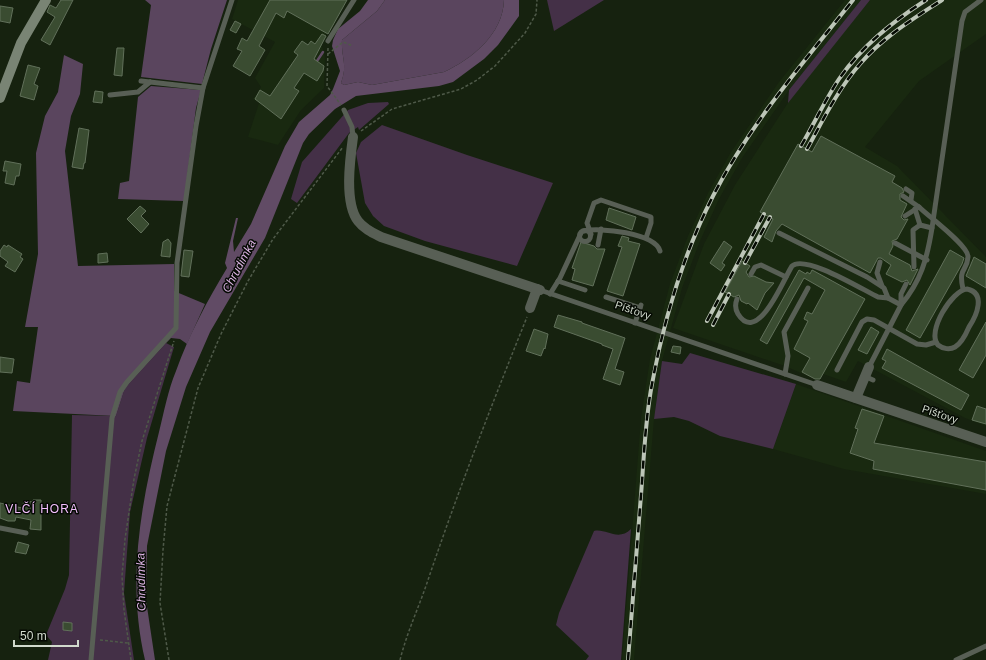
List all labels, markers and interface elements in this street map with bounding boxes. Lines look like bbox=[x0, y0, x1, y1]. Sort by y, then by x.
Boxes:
water label: Chrudimka bbox=[219, 237, 259, 295]
street label: Píšťovy bbox=[613, 298, 653, 322]
street label: Píšťovy bbox=[920, 402, 960, 426]
district label: VLČÍ HORA bbox=[5, 501, 79, 516]
water label: Chrudimka bbox=[133, 553, 149, 611]
scale bar bbox=[14, 622, 78, 648]
text: 50 m bbox=[20, 629, 47, 643]

